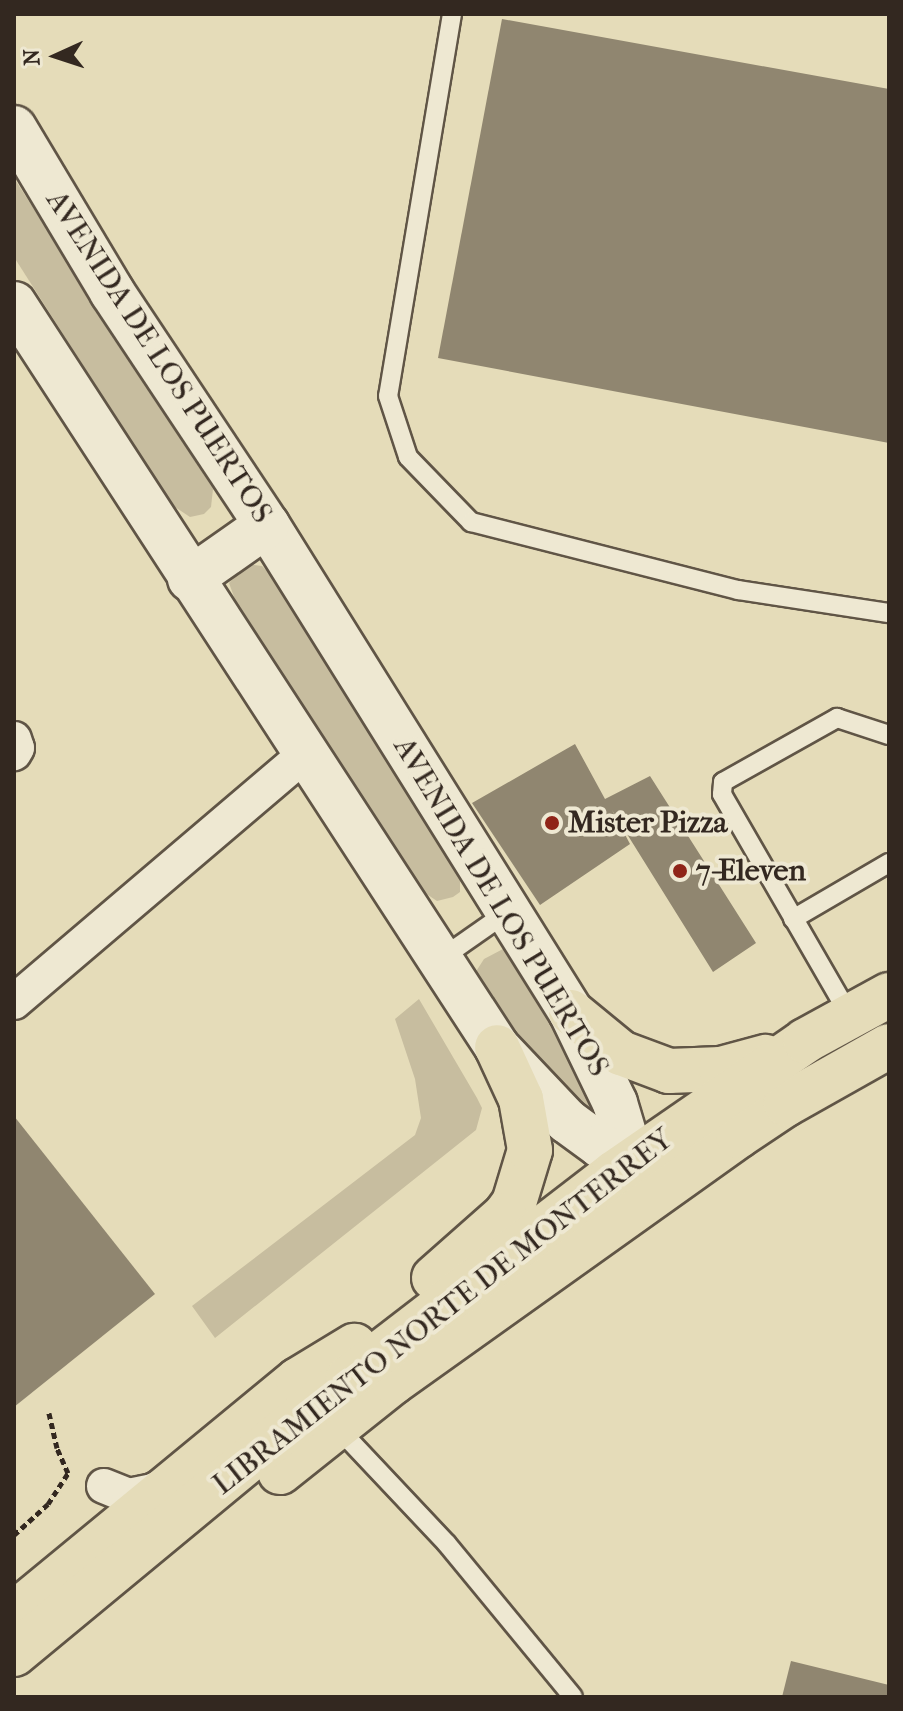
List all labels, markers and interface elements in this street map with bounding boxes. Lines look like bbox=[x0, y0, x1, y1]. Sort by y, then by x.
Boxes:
north arrow bbox=[16, 16, 96, 96]
text: N bbox=[19, 48, 45, 66]
street label: AVENIDA DE LOS PUERTOS bbox=[38, 184, 280, 530]
street label: AVENIDA DE LOS PUERTOS bbox=[385, 731, 617, 1083]
place label: Mister Pizza bbox=[568, 805, 727, 841]
marker: Mister Pizza bbox=[543, 814, 561, 832]
place label: 7-Eleven bbox=[696, 853, 806, 889]
marker: 7-Eleven bbox=[671, 862, 689, 880]
street label: LIBRAMIENTO NORTE DE MONTERREY bbox=[206, 1121, 680, 1503]

